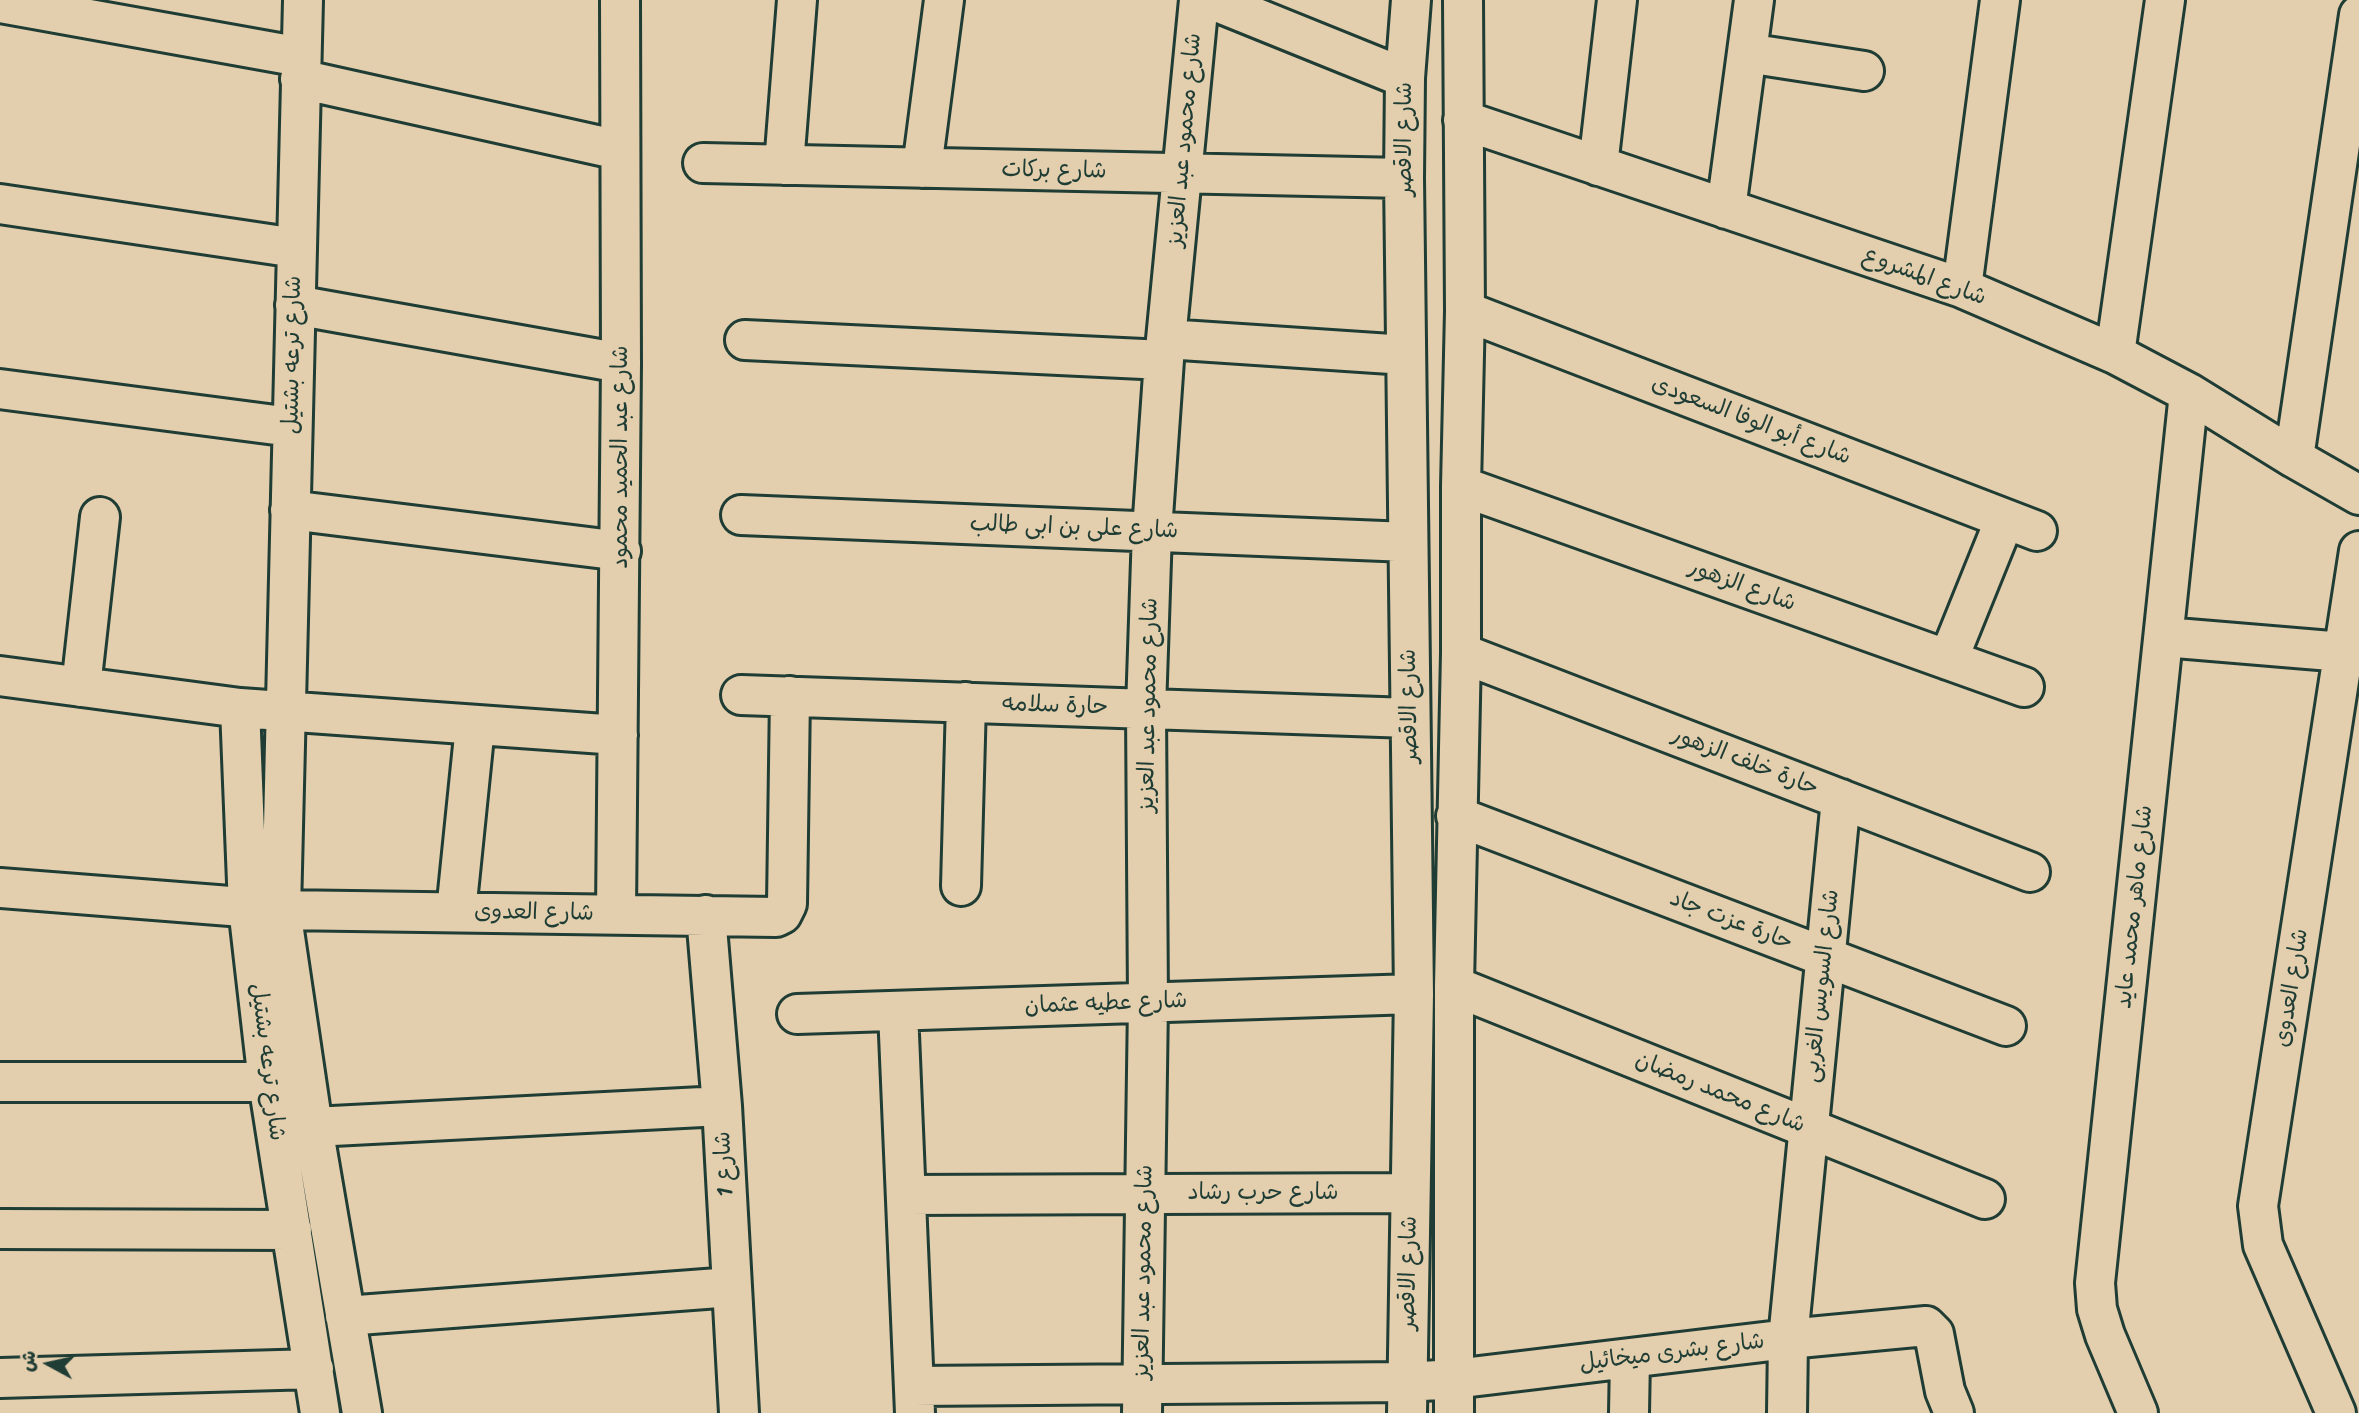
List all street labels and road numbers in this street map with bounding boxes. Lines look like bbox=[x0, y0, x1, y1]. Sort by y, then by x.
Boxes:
street label: شارع محمود عبد العزيز bbox=[1162, 32, 1208, 248]
street label: شارع الاقصر bbox=[1391, 82, 1419, 196]
street label: شارع بركات bbox=[1001, 156, 1107, 186]
street label: شارع المشروع bbox=[1858, 242, 1990, 312]
street label: شارع ترعه بشتيل bbox=[278, 275, 308, 435]
street label: شارع عبد الحميد محمود bbox=[607, 345, 635, 569]
street label: شارع أبو الوفا السعودى bbox=[1647, 370, 1855, 472]
street label: شارع على بن ابى طالب bbox=[969, 511, 1179, 545]
street label: شارع الزهور bbox=[1685, 554, 1799, 618]
street label: شارع محمود عبد العزيز bbox=[1133, 597, 1165, 813]
street label: شارع الاقصر bbox=[1395, 649, 1425, 763]
street label: حارة سلامه bbox=[1001, 690, 1109, 722]
street label: حارة خلف الزهور bbox=[1668, 721, 1822, 803]
street label: شارع ماهر محمد عايد bbox=[2111, 804, 2159, 1010]
street label: حارة عزت جاد bbox=[1666, 885, 1796, 957]
street label: شارع السويس الغربى bbox=[1798, 888, 1846, 1084]
street label: شارع العدوى bbox=[474, 898, 594, 928]
street label: شارع العدوى bbox=[2269, 927, 2315, 1049]
street label: شارع ترعه بشتيل bbox=[244, 982, 290, 1142]
street label: شارع عطيه عثمان bbox=[1024, 987, 1188, 1021]
street label: شارع محمد رمضان bbox=[1631, 1046, 1809, 1140]
street label: شارع 1 bbox=[710, 1131, 740, 1197]
street label: شارع محمود عبد العزيز bbox=[1128, 1164, 1160, 1380]
street label: شارع حرب رشاد bbox=[1187, 1179, 1339, 1207]
street label: شارع الاقصر bbox=[1394, 1216, 1424, 1330]
street label: شارع بشرى ميخائيل bbox=[1578, 1328, 1766, 1378]

